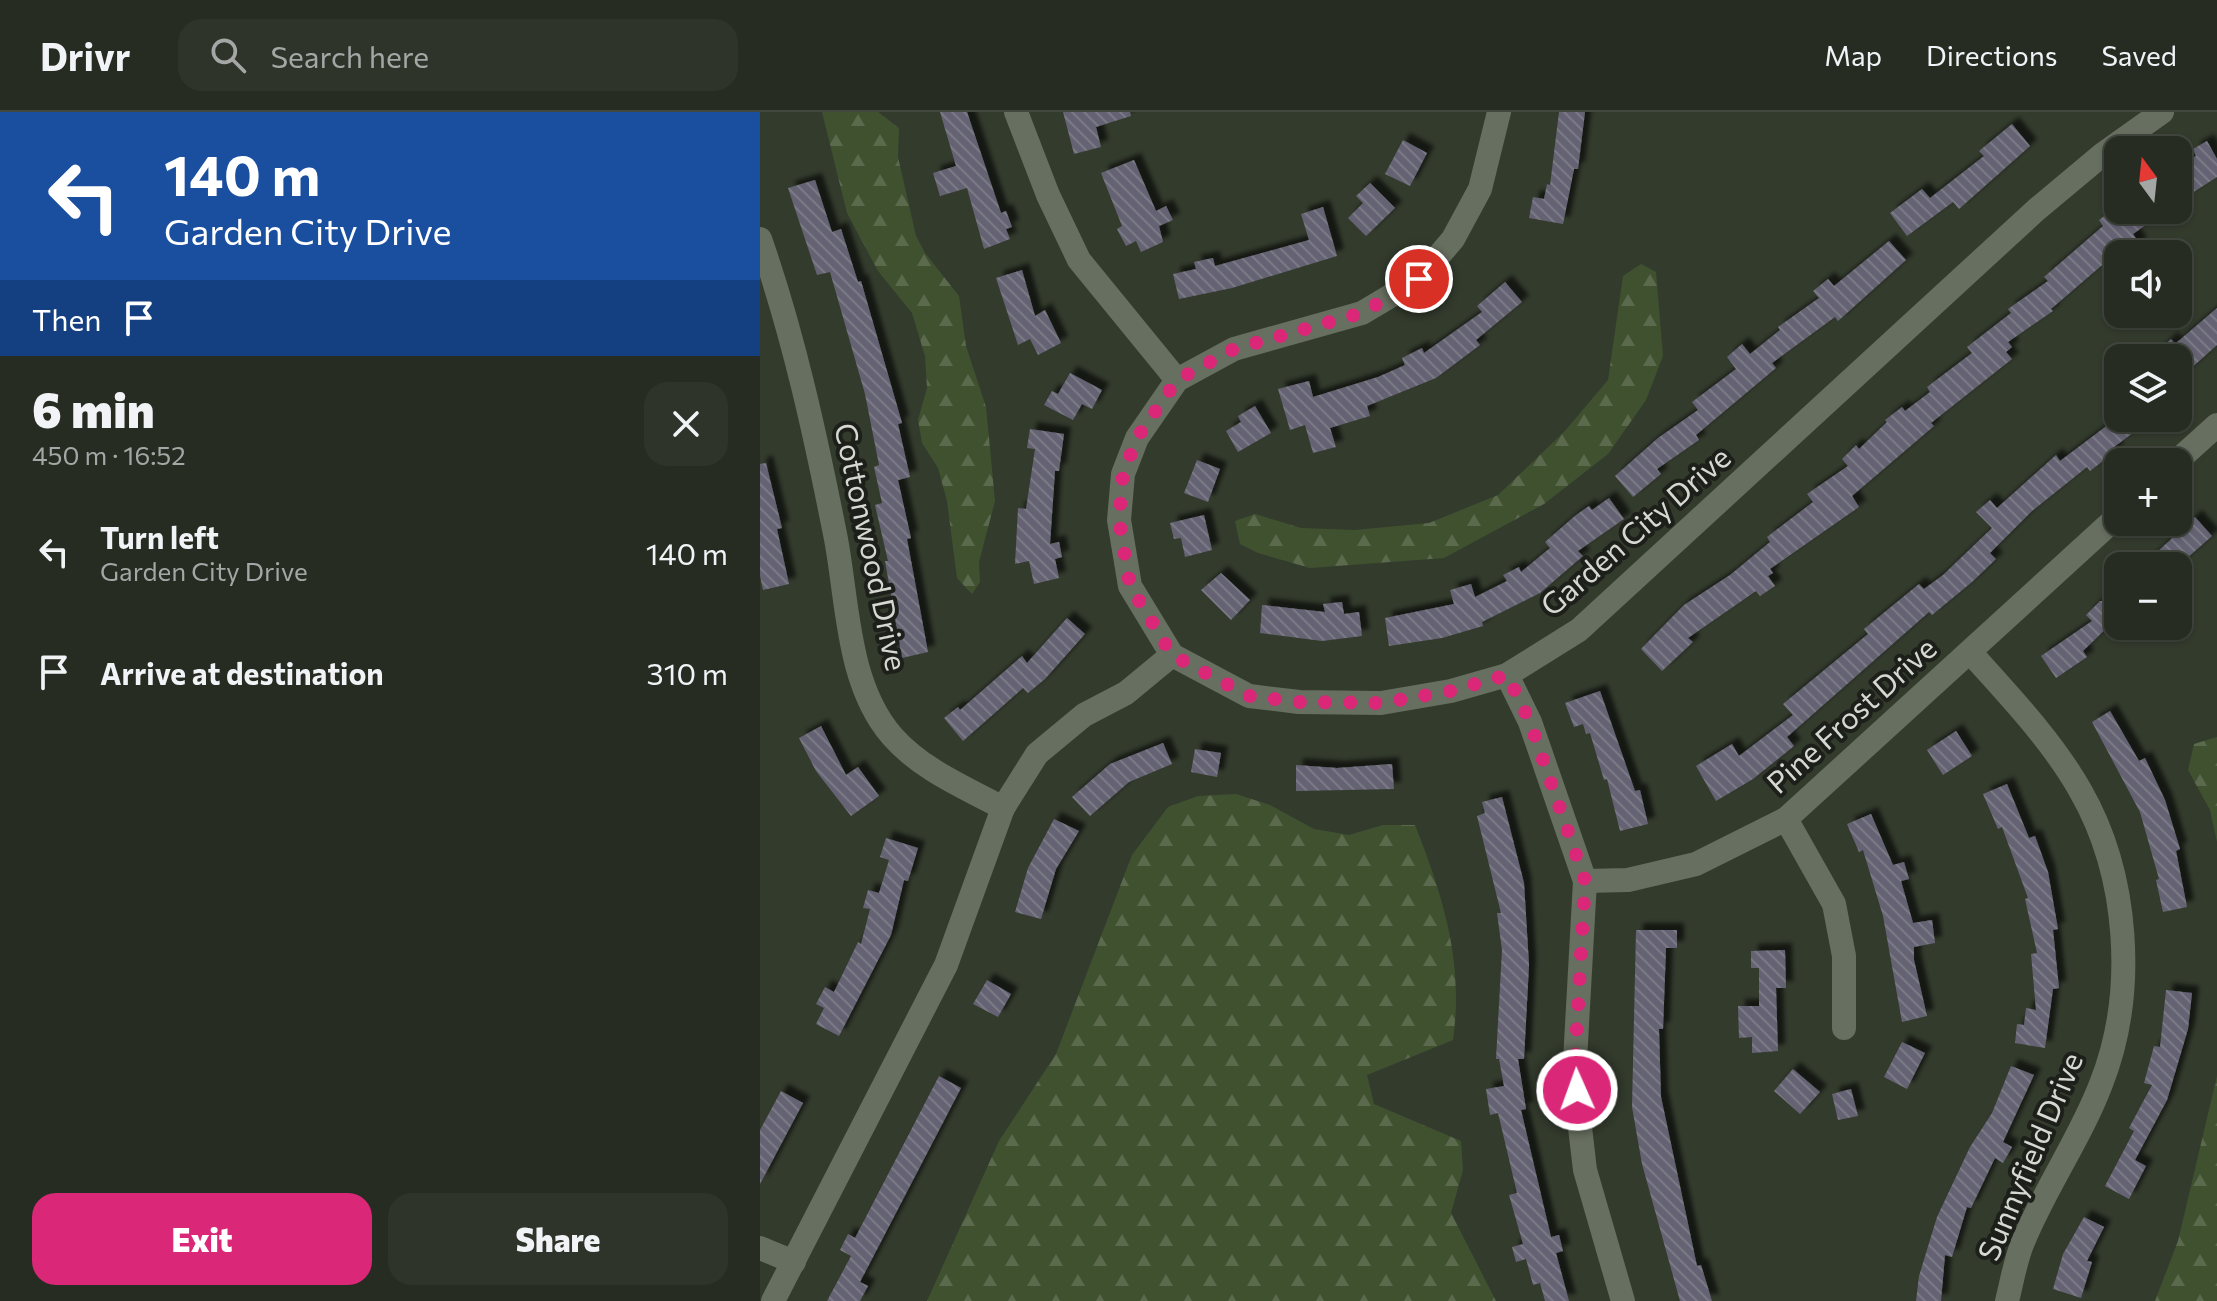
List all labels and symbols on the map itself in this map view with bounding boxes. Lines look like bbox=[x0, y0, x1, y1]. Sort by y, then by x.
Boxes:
north arrow bbox=[2104, 136, 2192, 224]
pin bbox=[1385, 245, 1453, 313]
street label: Cottonwood Drive bbox=[828, 419, 917, 674]
street label: Garden City Drive bbox=[1532, 438, 1737, 623]
street label: Pine Frost Drive bbox=[1758, 628, 1943, 800]
street label: Sunnyfield Drive bbox=[1968, 1046, 2089, 1266]
position arrow bbox=[1535, 1048, 1619, 1132]

